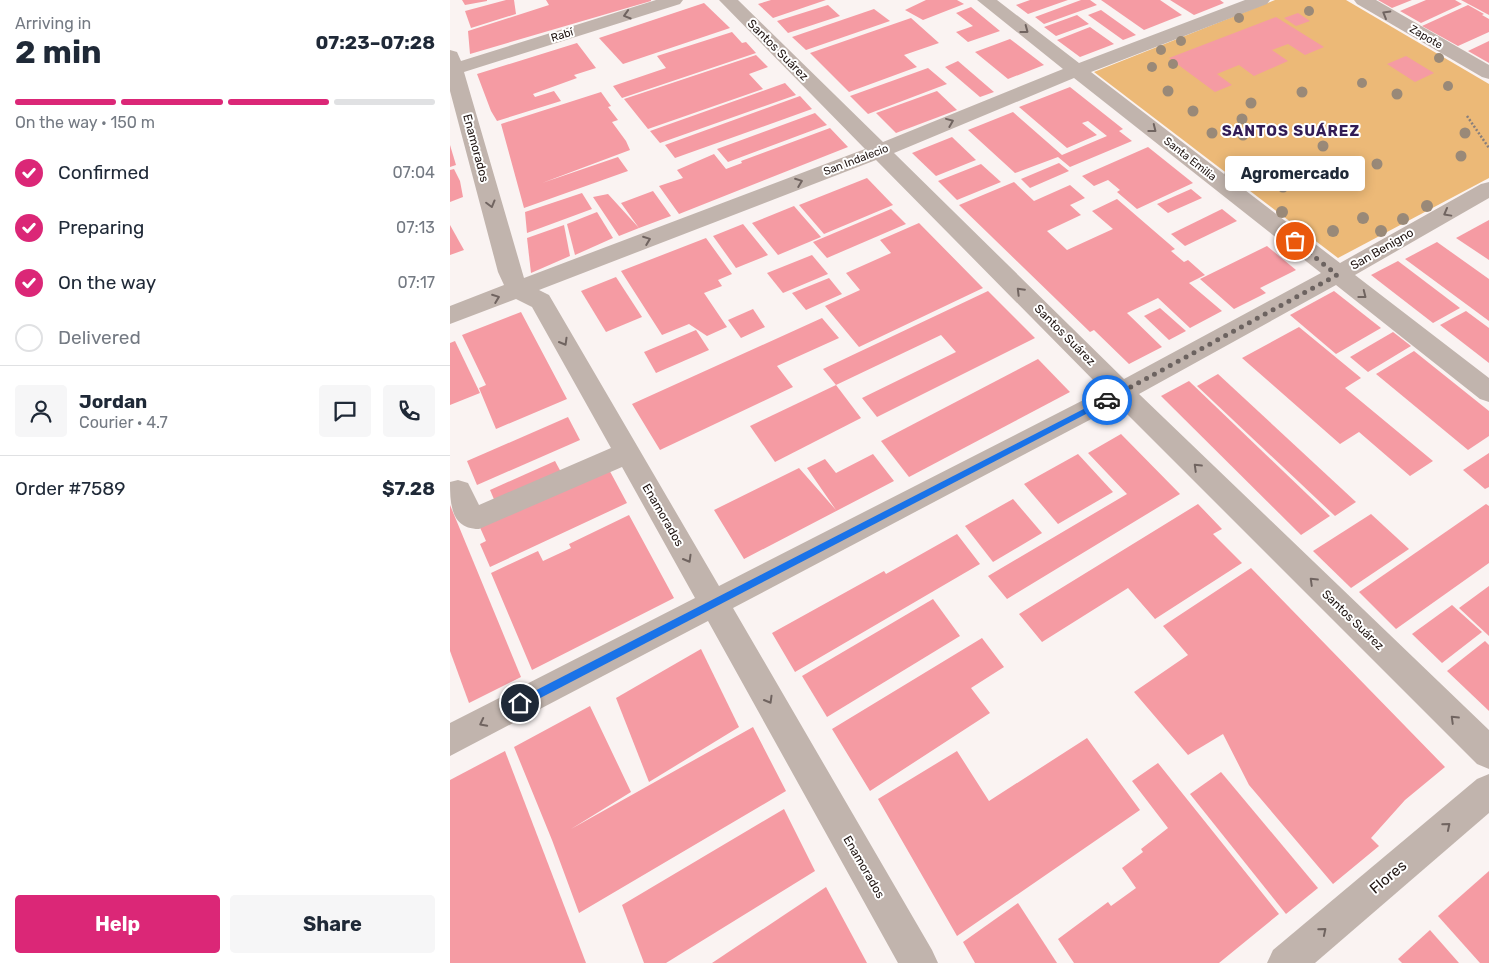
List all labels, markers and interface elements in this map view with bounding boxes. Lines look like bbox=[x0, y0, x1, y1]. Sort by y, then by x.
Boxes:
one-way arrow bbox=[624, 9, 632, 19]
one-way arrow bbox=[1383, 10, 1392, 20]
text: Arriving in bbox=[15, 14, 91, 33]
street label: Santos Suárez bbox=[745, 17, 811, 83]
street label: Zapote bbox=[1407, 22, 1445, 52]
one-way arrow bbox=[1019, 24, 1028, 32]
street label: Rabí bbox=[549, 25, 576, 45]
text: 07:23–07:28 bbox=[315, 31, 435, 54]
text: 2 min bbox=[15, 33, 102, 71]
street label: Enamorados bbox=[460, 112, 492, 184]
text: On the way · 150 m bbox=[15, 113, 155, 132]
one-way arrow bbox=[945, 118, 954, 128]
district label: SANTOS SUÁREZ bbox=[1222, 122, 1360, 140]
one-way arrow bbox=[1147, 124, 1156, 132]
street label: Santa Emilia bbox=[1161, 134, 1219, 184]
street label: San Indalecio bbox=[822, 142, 890, 178]
callout: Agromercado bbox=[1225, 156, 1365, 191]
icon: check bbox=[15, 159, 43, 187]
text: Confirmed bbox=[58, 161, 149, 184]
text: 07:04 bbox=[392, 163, 435, 182]
text: Agromercado bbox=[1241, 164, 1349, 183]
one-way arrow bbox=[794, 178, 803, 188]
one-way arrow bbox=[486, 200, 496, 208]
one-way arrow bbox=[1443, 206, 1452, 216]
icon: check bbox=[15, 214, 43, 242]
text: Preparing bbox=[58, 216, 144, 239]
text: 07:13 bbox=[396, 218, 435, 237]
pin bbox=[1274, 220, 1316, 262]
street label: San Benigno bbox=[1348, 225, 1416, 273]
icon: bag bbox=[1281, 227, 1309, 255]
one-way arrow bbox=[643, 236, 651, 246]
icon: check bbox=[15, 269, 43, 297]
text: On the way bbox=[58, 271, 156, 294]
text: 07:17 bbox=[397, 273, 435, 292]
one-way arrow bbox=[1017, 288, 1026, 297]
one-way arrow bbox=[1357, 289, 1367, 298]
one-way arrow bbox=[491, 294, 499, 304]
street label: Santos Suárez bbox=[1032, 302, 1098, 368]
text: Delivered bbox=[58, 326, 141, 349]
one-way arrow bbox=[558, 337, 568, 346]
courier bbox=[1082, 375, 1132, 425]
button: person bbox=[15, 385, 67, 437]
button: chat bbox=[319, 385, 371, 437]
button: phone bbox=[383, 385, 435, 437]
icon: car bbox=[1093, 386, 1121, 414]
text: Jordan bbox=[79, 390, 147, 413]
text: Courier · 4.7 bbox=[79, 413, 168, 432]
one-way arrow bbox=[1194, 464, 1203, 473]
text: Order #7589 bbox=[15, 477, 126, 500]
text: $7.28 bbox=[382, 477, 435, 500]
street label: Enamorados bbox=[639, 481, 687, 549]
one-way arrow bbox=[682, 554, 692, 563]
one-way arrow bbox=[1310, 578, 1319, 587]
street label: Santos Suárez bbox=[1319, 587, 1387, 653]
pin bbox=[499, 682, 541, 724]
icon: home bbox=[506, 689, 534, 717]
one-way arrow bbox=[762, 695, 772, 704]
one-way arrow bbox=[479, 716, 488, 726]
one-way arrow bbox=[1451, 716, 1460, 725]
one-way arrow bbox=[1442, 823, 1451, 832]
street label: Enamorados bbox=[840, 833, 888, 901]
street label: Flores bbox=[1366, 856, 1410, 898]
button: Help bbox=[15, 895, 220, 953]
button: Share bbox=[230, 895, 435, 953]
one-way arrow bbox=[1318, 928, 1327, 937]

